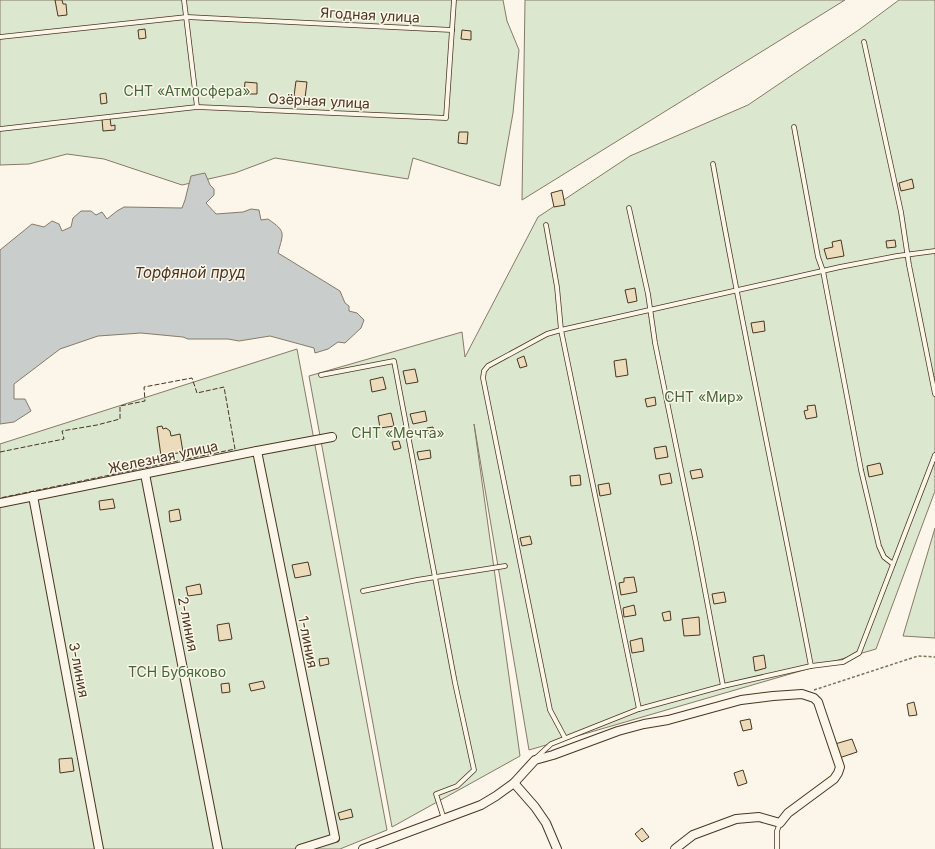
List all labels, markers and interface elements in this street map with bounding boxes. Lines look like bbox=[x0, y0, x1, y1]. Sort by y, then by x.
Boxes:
street label: Ягодная улица bbox=[320, 3, 420, 26]
park label: СНТ «Атмосфера» bbox=[123, 82, 251, 99]
street label: Озёрная улица bbox=[268, 89, 370, 112]
water label: Торфяной пруд bbox=[134, 263, 246, 282]
park label: СНТ «Мир» bbox=[664, 388, 744, 405]
park label: СНТ «Мечта» bbox=[351, 424, 445, 441]
street label: Железная улица bbox=[106, 437, 219, 476]
street label: 2-линия bbox=[175, 595, 202, 653]
street label: 1-линия bbox=[295, 614, 322, 669]
street label: 3-линия bbox=[66, 641, 93, 699]
park label: ТСН Бубяково bbox=[128, 663, 226, 680]

